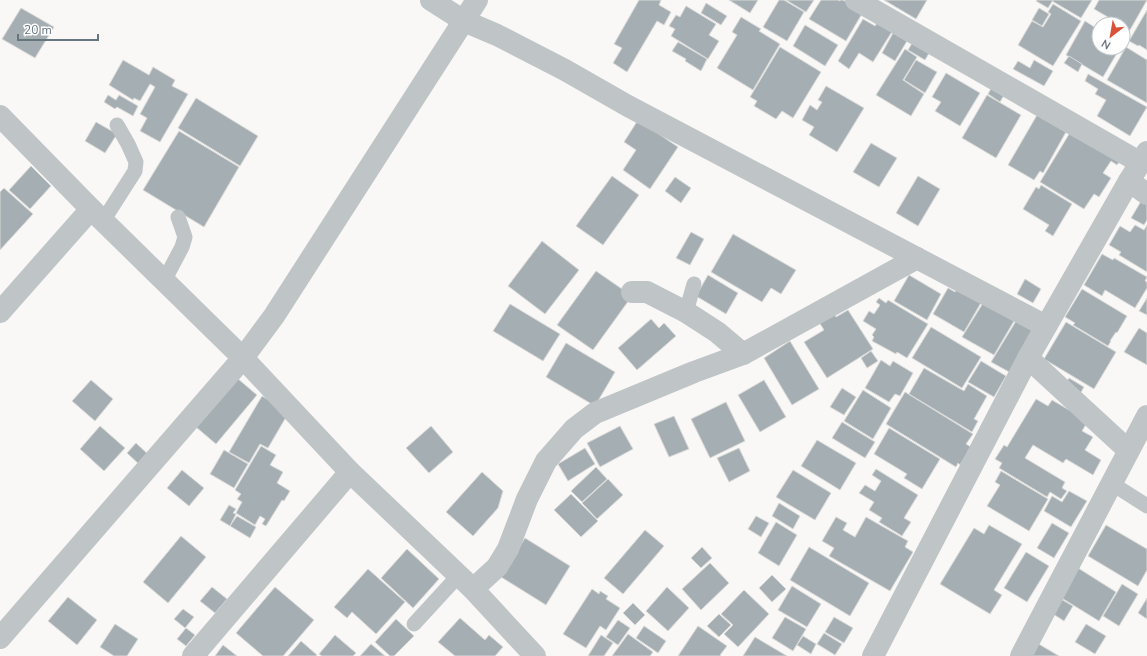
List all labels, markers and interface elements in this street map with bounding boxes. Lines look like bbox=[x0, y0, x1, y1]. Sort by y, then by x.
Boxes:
scale bar bbox=[18, 16, 98, 42]
north arrow bbox=[1091, 16, 1131, 56]
text: 20 m bbox=[24, 22, 52, 38]
text: N bbox=[1099, 36, 1113, 53]

